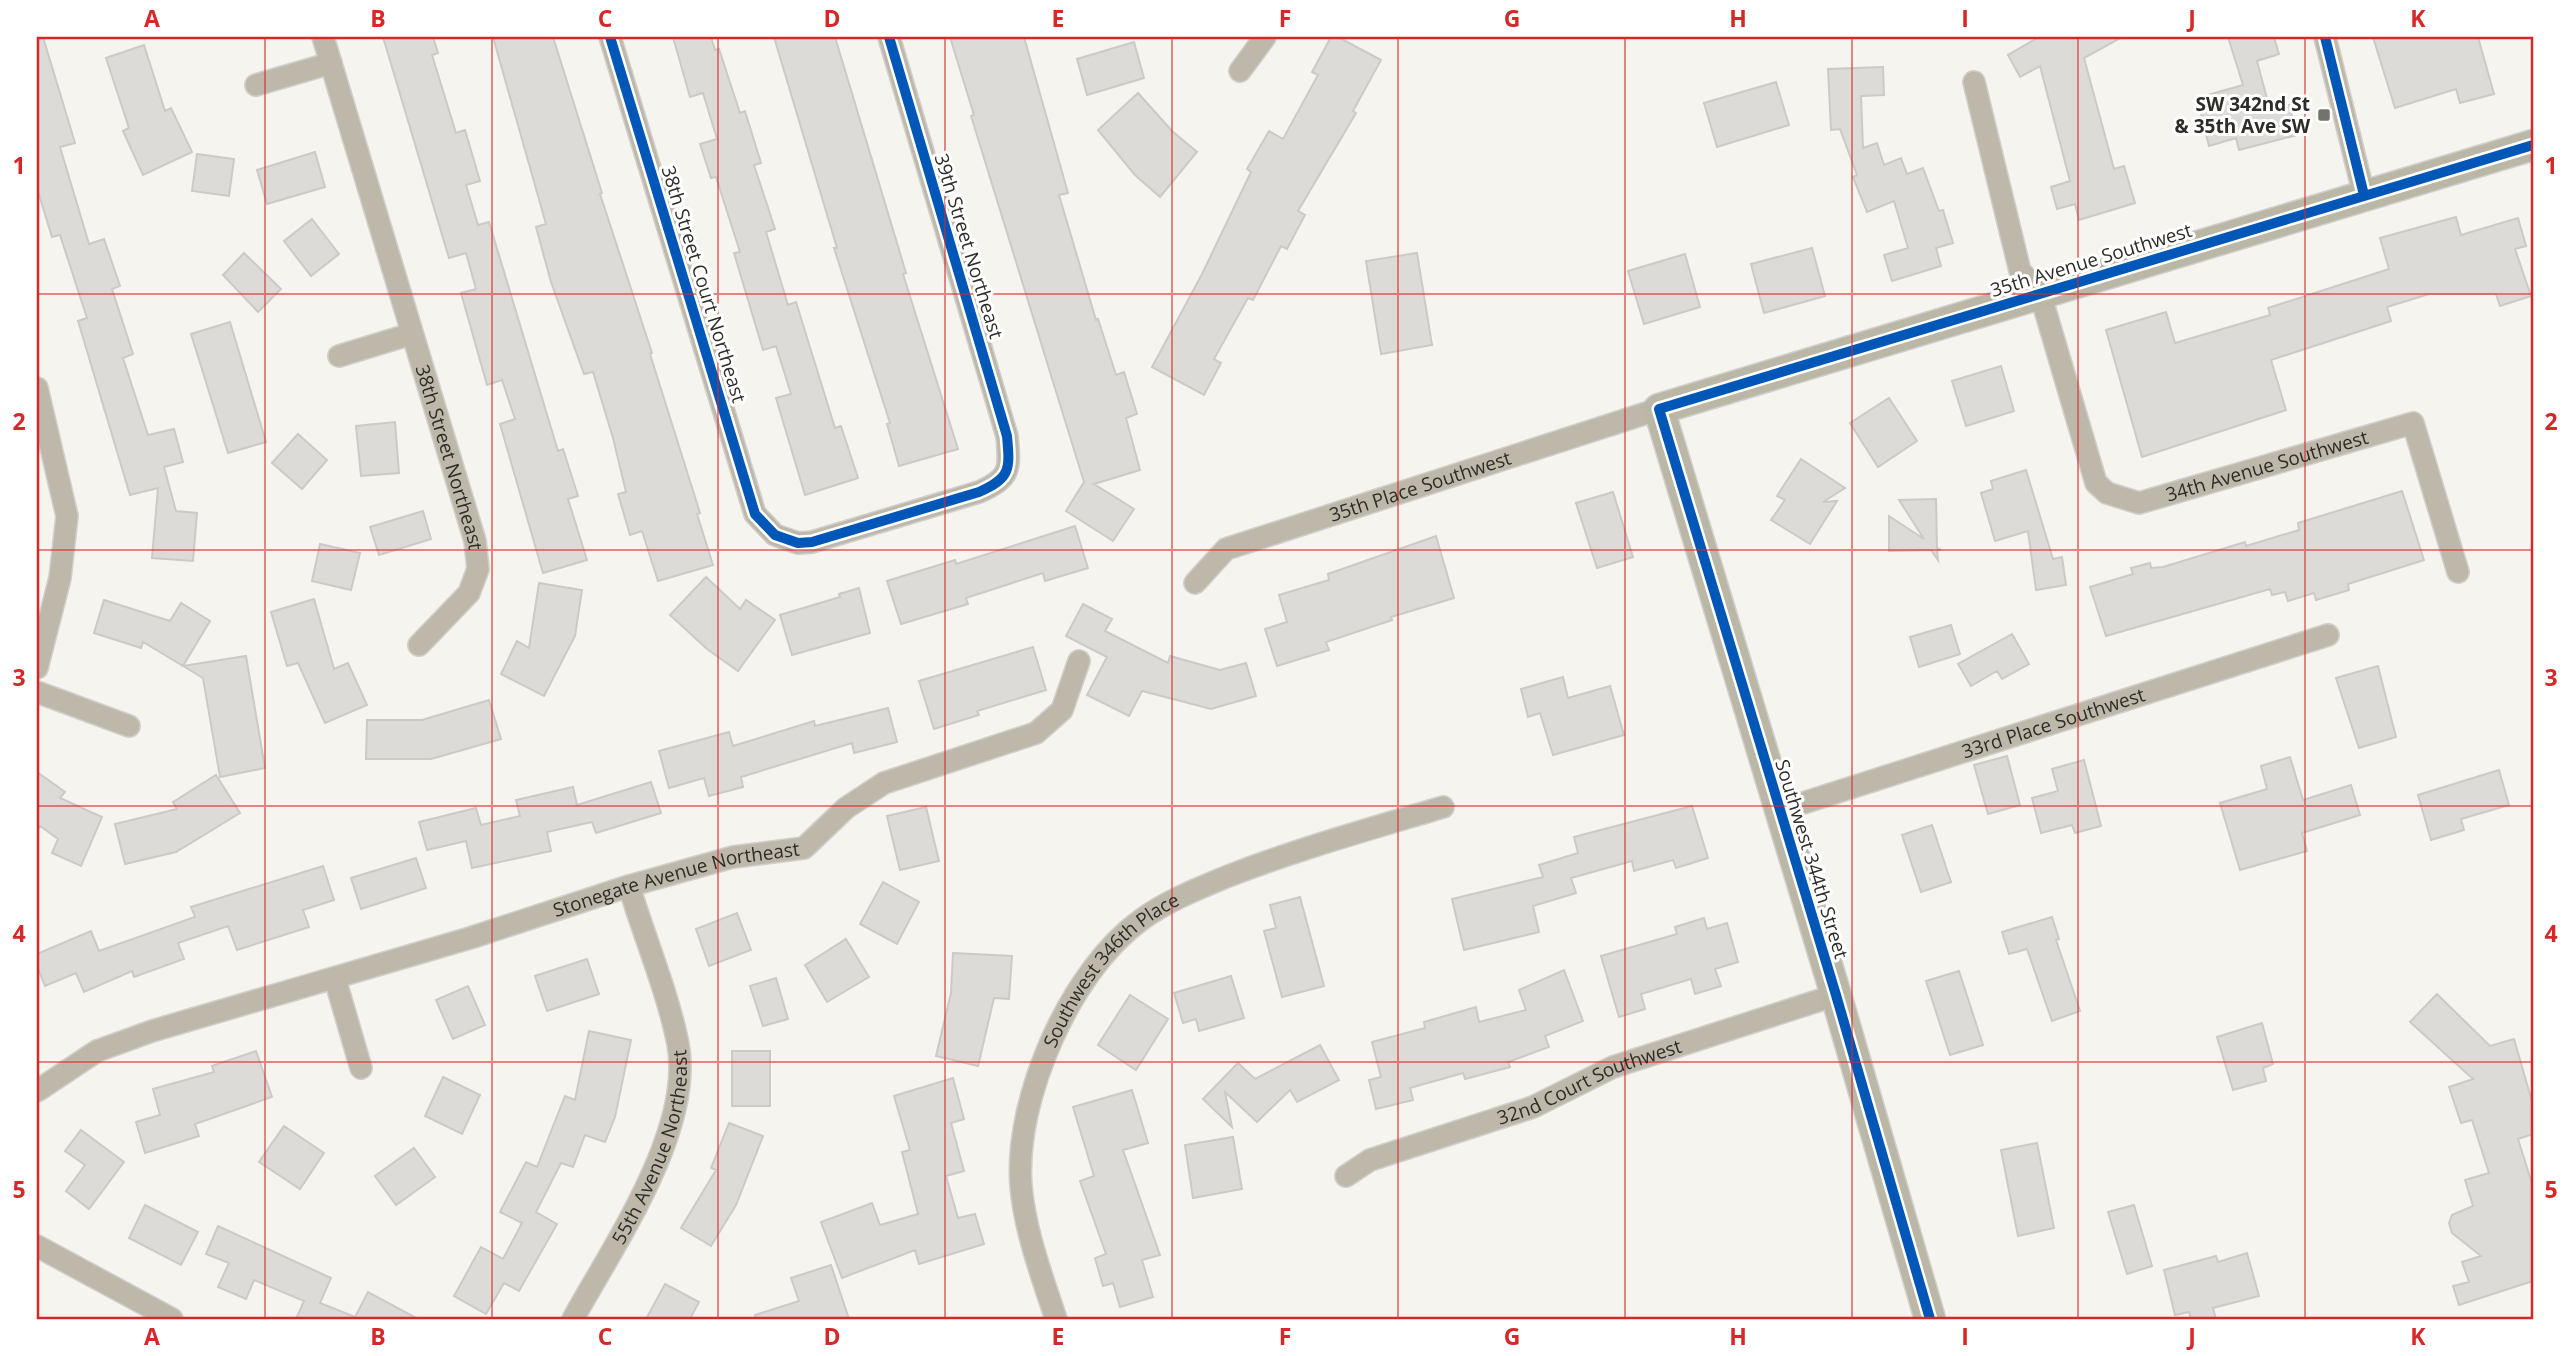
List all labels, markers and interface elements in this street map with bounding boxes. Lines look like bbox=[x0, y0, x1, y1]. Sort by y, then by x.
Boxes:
text: A bbox=[144, 2, 160, 34]
text: B bbox=[370, 2, 386, 34]
text: C bbox=[598, 2, 612, 34]
text: D bbox=[823, 2, 841, 34]
text: E bbox=[1052, 2, 1064, 34]
text: F bbox=[1279, 2, 1291, 34]
text: G bbox=[1504, 2, 1520, 34]
text: H bbox=[1729, 2, 1747, 34]
text: I bbox=[1961, 2, 1969, 34]
text: J bbox=[2186, 2, 2196, 34]
text: K bbox=[2410, 2, 2426, 34]
place label: SW 342nd St & 35th Ave SW bbox=[2175, 91, 2311, 139]
marker: SW 342nd St & 35th Ave SW bbox=[2316, 107, 2332, 123]
text: 1 bbox=[12, 149, 26, 181]
text: 1 bbox=[2544, 149, 2558, 181]
street label: 39th Street Northeast bbox=[928, 150, 1010, 342]
street label: 38th Street Court Northeast bbox=[656, 162, 753, 406]
street label: 35th Avenue Southwest bbox=[1987, 217, 2195, 303]
street label: 38th Street Northeast bbox=[410, 362, 489, 551]
text: 2 bbox=[12, 405, 26, 437]
text: 2 bbox=[2544, 405, 2558, 437]
street label: 34th Avenue Southwest bbox=[2163, 424, 2371, 507]
street label: 35th Place Southwest bbox=[1326, 445, 1515, 528]
text: 3 bbox=[12, 661, 26, 693]
text: 3 bbox=[2544, 661, 2558, 693]
street label: 33rd Place Southwest bbox=[1958, 681, 2148, 764]
street label: Southwest 344th Street bbox=[1769, 756, 1855, 962]
street label: Stonegate Avenue Northeast bbox=[549, 836, 801, 923]
street label: Southwest 346th Place bbox=[1037, 887, 1184, 1051]
text: 4 bbox=[12, 917, 26, 949]
text: 4 bbox=[2544, 917, 2558, 949]
street label: 32nd Court Southwest bbox=[1494, 1033, 1685, 1131]
street label: 55th Avenue Northeast bbox=[606, 1048, 693, 1249]
text: 5 bbox=[12, 1173, 26, 1205]
text: 5 bbox=[2544, 1173, 2558, 1205]
text: A bbox=[144, 1320, 160, 1352]
text: B bbox=[370, 1320, 386, 1352]
text: C bbox=[598, 1320, 612, 1352]
text: D bbox=[823, 1320, 841, 1352]
text: E bbox=[1052, 1320, 1064, 1352]
text: F bbox=[1279, 1320, 1291, 1352]
text: G bbox=[1504, 1320, 1520, 1352]
text: H bbox=[1729, 1320, 1747, 1352]
text: I bbox=[1961, 1320, 1969, 1352]
text: J bbox=[2186, 1320, 2196, 1352]
text: K bbox=[2410, 1320, 2426, 1352]

